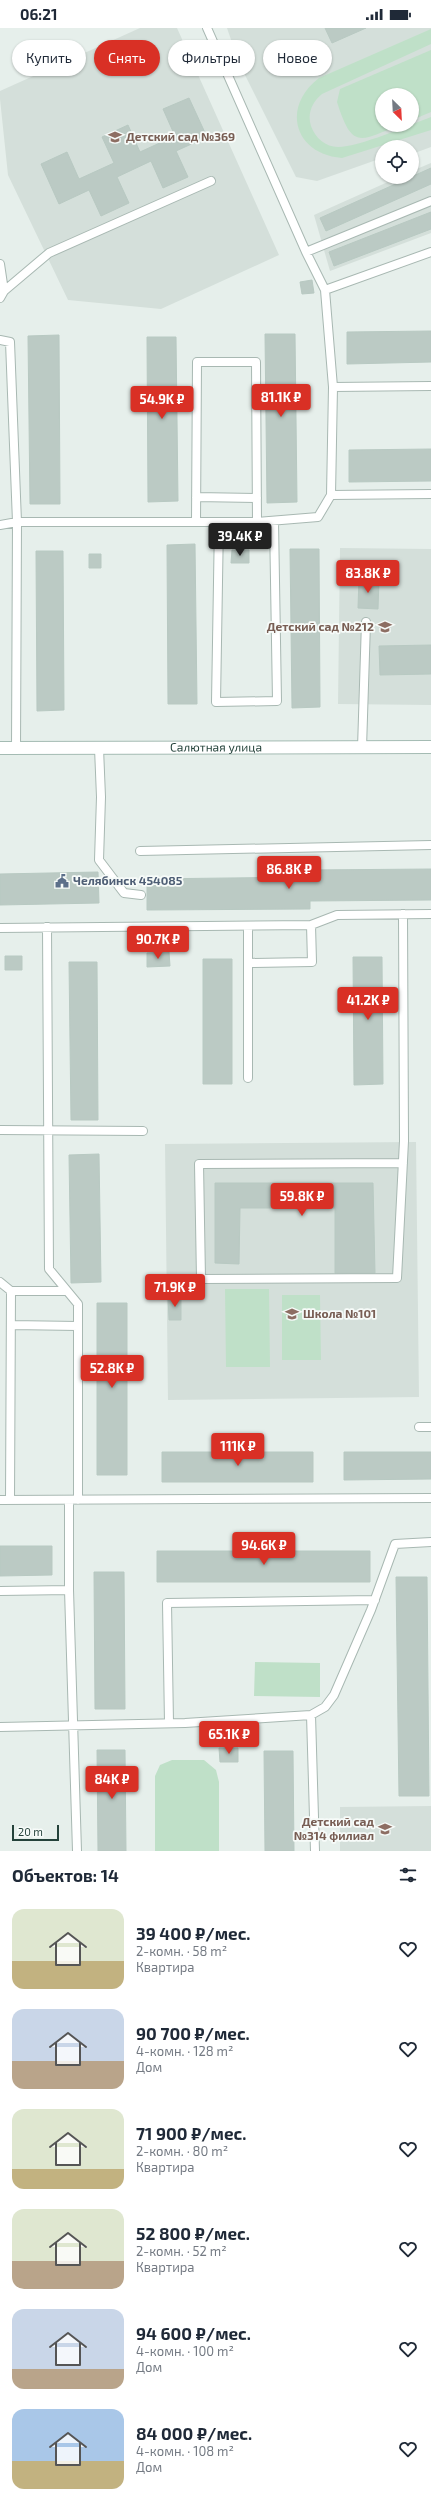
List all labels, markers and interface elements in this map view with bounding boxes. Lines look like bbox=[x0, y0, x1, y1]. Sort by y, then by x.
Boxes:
text: 06:21 bbox=[20, 5, 57, 23]
chip: Купить bbox=[12, 40, 86, 76]
chip: Снять bbox=[94, 40, 160, 76]
chip: Фильтры bbox=[168, 40, 255, 76]
chip: Новое bbox=[263, 40, 332, 76]
north arrow bbox=[375, 88, 419, 132]
map controls bbox=[375, 88, 419, 184]
school or university icon: Детский сад №369 bbox=[107, 129, 123, 145]
place label: Детский сад №369 bbox=[126, 129, 235, 143]
button: locate bbox=[375, 140, 419, 184]
pin: 81.1K ₽ bbox=[244, 384, 318, 418]
pin: 54.9K ₽ bbox=[125, 386, 199, 420]
text: 81.1K ₽ bbox=[261, 389, 301, 405]
text: 54.9K ₽ bbox=[140, 391, 184, 407]
pin: 39.4K ₽ bbox=[203, 523, 277, 557]
text: 39.4K ₽ bbox=[217, 528, 263, 544]
pin: 83.8K ₽ bbox=[331, 560, 405, 594]
text: 83.8K ₽ bbox=[345, 565, 391, 581]
place label: Детский сад №212 bbox=[267, 619, 374, 633]
school or university icon: Детский сад №212 bbox=[377, 619, 393, 635]
street label: Салютная улица bbox=[170, 739, 262, 754]
pin: 86.8K ₽ bbox=[252, 856, 326, 890]
text: 86.8K ₽ bbox=[266, 861, 312, 877]
public building icon: Челябинск 454085 bbox=[54, 873, 70, 889]
place label: Челябинск 454085 bbox=[73, 873, 183, 887]
pin: 90.7K ₽ bbox=[121, 926, 195, 960]
text: 90.7K ₽ bbox=[136, 931, 180, 947]
pin: 41.2K ₽ bbox=[331, 987, 405, 1021]
text: 41.2K ₽ bbox=[346, 992, 390, 1008]
pin: 59.8K ₽ bbox=[265, 1183, 339, 1217]
text: 59.8K ₽ bbox=[280, 1188, 324, 1204]
pin: 71.9K ₽ bbox=[138, 1274, 212, 1308]
text: 71.9K ₽ bbox=[154, 1279, 196, 1295]
school or university icon: Школа №101 bbox=[284, 1306, 300, 1322]
place label: Школа №101 bbox=[303, 1306, 376, 1320]
pin: 52.8K ₽ bbox=[75, 1355, 149, 1389]
text: 52.8K ₽ bbox=[90, 1360, 134, 1376]
pin: 111K ₽ bbox=[205, 1433, 271, 1467]
text: 111K ₽ bbox=[220, 1438, 256, 1454]
pin: 94.6K ₽ bbox=[227, 1532, 301, 1566]
text: 94.6K ₽ bbox=[241, 1537, 287, 1553]
pin: 65.1K ₽ bbox=[192, 1721, 266, 1755]
text: 65.1K ₽ bbox=[208, 1726, 250, 1742]
pin: 84K ₽ bbox=[84, 1766, 140, 1800]
text: 84K ₽ bbox=[95, 1771, 129, 1787]
place label: Детский сад №314 филиал bbox=[294, 1814, 374, 1842]
school or university icon: Детский сад №314 филиал bbox=[377, 1821, 393, 1837]
scale bar bbox=[12, 1823, 59, 1842]
text: 20 m bbox=[18, 1825, 43, 1838]
icon: filters bbox=[397, 1864, 419, 1886]
text: Объектов: 14 bbox=[12, 1865, 119, 1885]
text: 39 400 ₽/мес. bbox=[136, 1923, 251, 1943]
icon: home bbox=[44, 1925, 92, 1973]
icon: heart bbox=[397, 1938, 419, 1960]
text: 2-комн. · 58 m² bbox=[136, 1943, 227, 1959]
text: Квартира bbox=[136, 1959, 195, 1975]
text: 90 700 ₽/мес. bbox=[136, 2023, 250, 2043]
icon: home bbox=[44, 2025, 92, 2073]
icon: heart bbox=[397, 2038, 419, 2060]
text: 4-комн. · 128 m² bbox=[136, 2043, 233, 2059]
text: Дом bbox=[136, 2059, 162, 2075]
text: 71 900 ₽/мес. bbox=[136, 2123, 246, 2143]
icon: home bbox=[44, 2125, 92, 2173]
icon: heart bbox=[397, 2138, 419, 2160]
text: 2-комн. · 80 m² bbox=[136, 2143, 228, 2159]
text: Квартира bbox=[136, 2159, 195, 2175]
text: 52 800 ₽/мес. bbox=[136, 2223, 250, 2243]
icon: home bbox=[44, 2225, 92, 2273]
icon: heart bbox=[397, 2238, 419, 2260]
text: 2-комн. · 52 m² bbox=[136, 2243, 227, 2259]
text: Квартира bbox=[136, 2259, 195, 2275]
text: 94 600 ₽/мес. bbox=[136, 2323, 251, 2343]
icon: home bbox=[44, 2325, 92, 2373]
icon: heart bbox=[397, 2338, 419, 2360]
text: 4-комн. · 100 m² bbox=[136, 2343, 234, 2359]
text: Дом bbox=[136, 2359, 162, 2375]
text: 84 000 ₽/мес. bbox=[136, 2423, 252, 2443]
icon: home bbox=[44, 2425, 92, 2473]
icon: heart bbox=[397, 2438, 419, 2460]
text: 4-комн. · 108 m² bbox=[136, 2443, 234, 2459]
text: Дом bbox=[136, 2459, 162, 2475]

